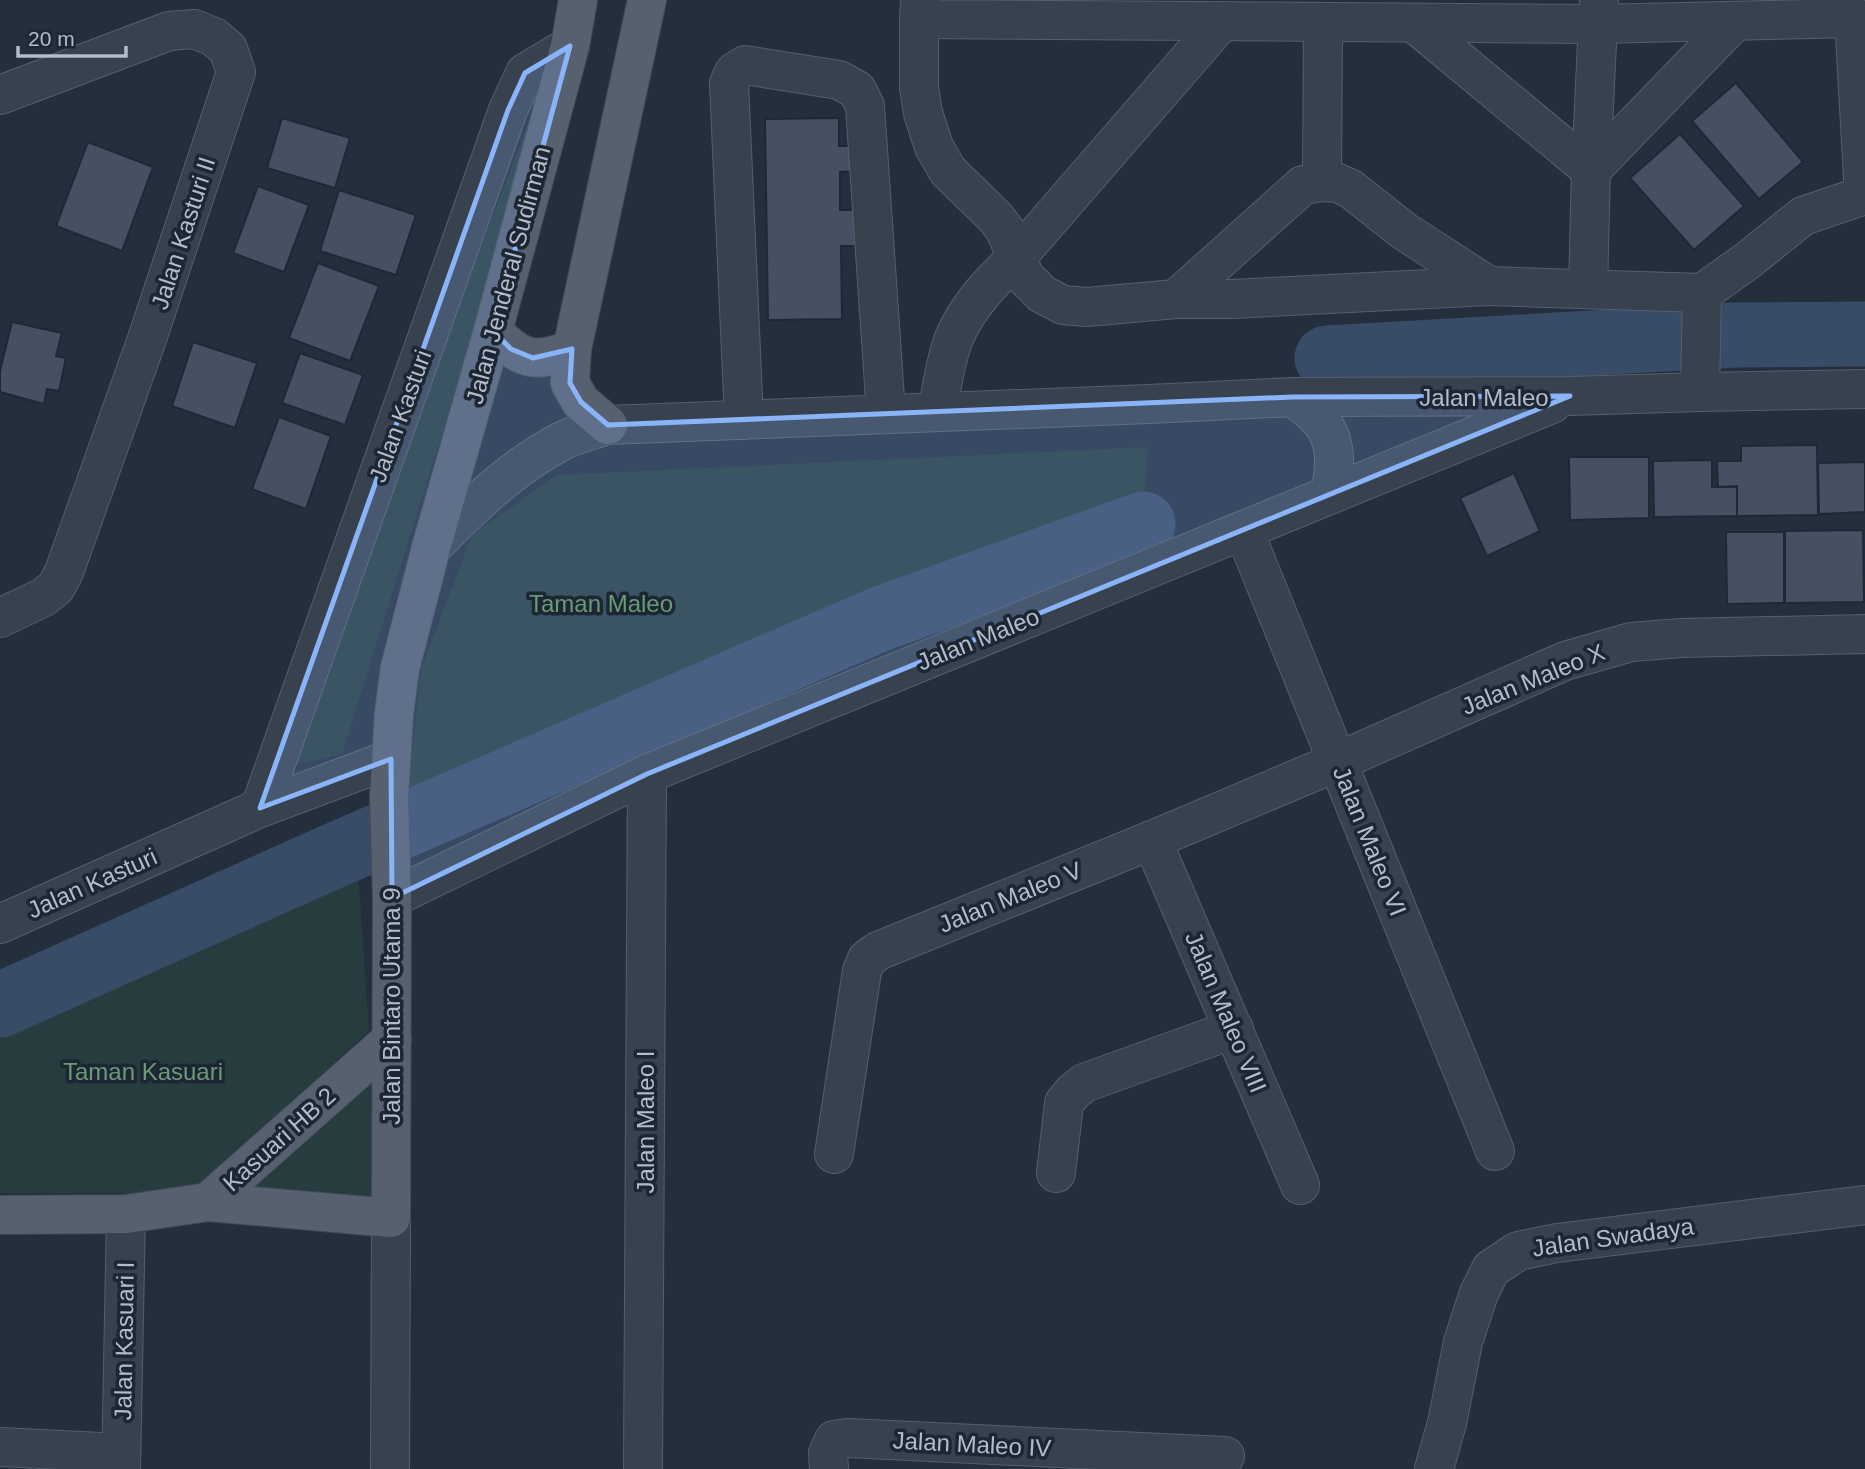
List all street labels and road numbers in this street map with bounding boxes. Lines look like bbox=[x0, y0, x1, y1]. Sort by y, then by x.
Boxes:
street label: Jalan Jenderal Sudirman bbox=[461, 143, 555, 407]
street label: Jalan Kasturi II bbox=[146, 153, 220, 313]
street label: Jalan Kasturi bbox=[364, 346, 436, 486]
street label: Jalan Maleo bbox=[1419, 384, 1549, 411]
street label: Jalan Maleo bbox=[913, 602, 1043, 676]
street label: Jalan Maleo X bbox=[1457, 638, 1609, 720]
street label: Jalan Maleo VI bbox=[1328, 762, 1412, 920]
street label: Jalan Kasturi bbox=[23, 842, 161, 924]
street label: Jalan Maleo V bbox=[934, 856, 1086, 938]
street label: Jalan Bintaro Utama 9 bbox=[378, 887, 405, 1125]
street label: Jalan Maleo VIII bbox=[1180, 928, 1272, 1096]
street label: Jalan Maleo I bbox=[632, 1051, 659, 1193]
street label: Kasuari HB 2 bbox=[217, 1082, 341, 1196]
street label: Jalan Swadaya bbox=[1531, 1212, 1696, 1262]
street label: Jalan Kasuari I bbox=[109, 1261, 139, 1421]
street label: Jalan Maleo IV bbox=[892, 1426, 1052, 1462]

